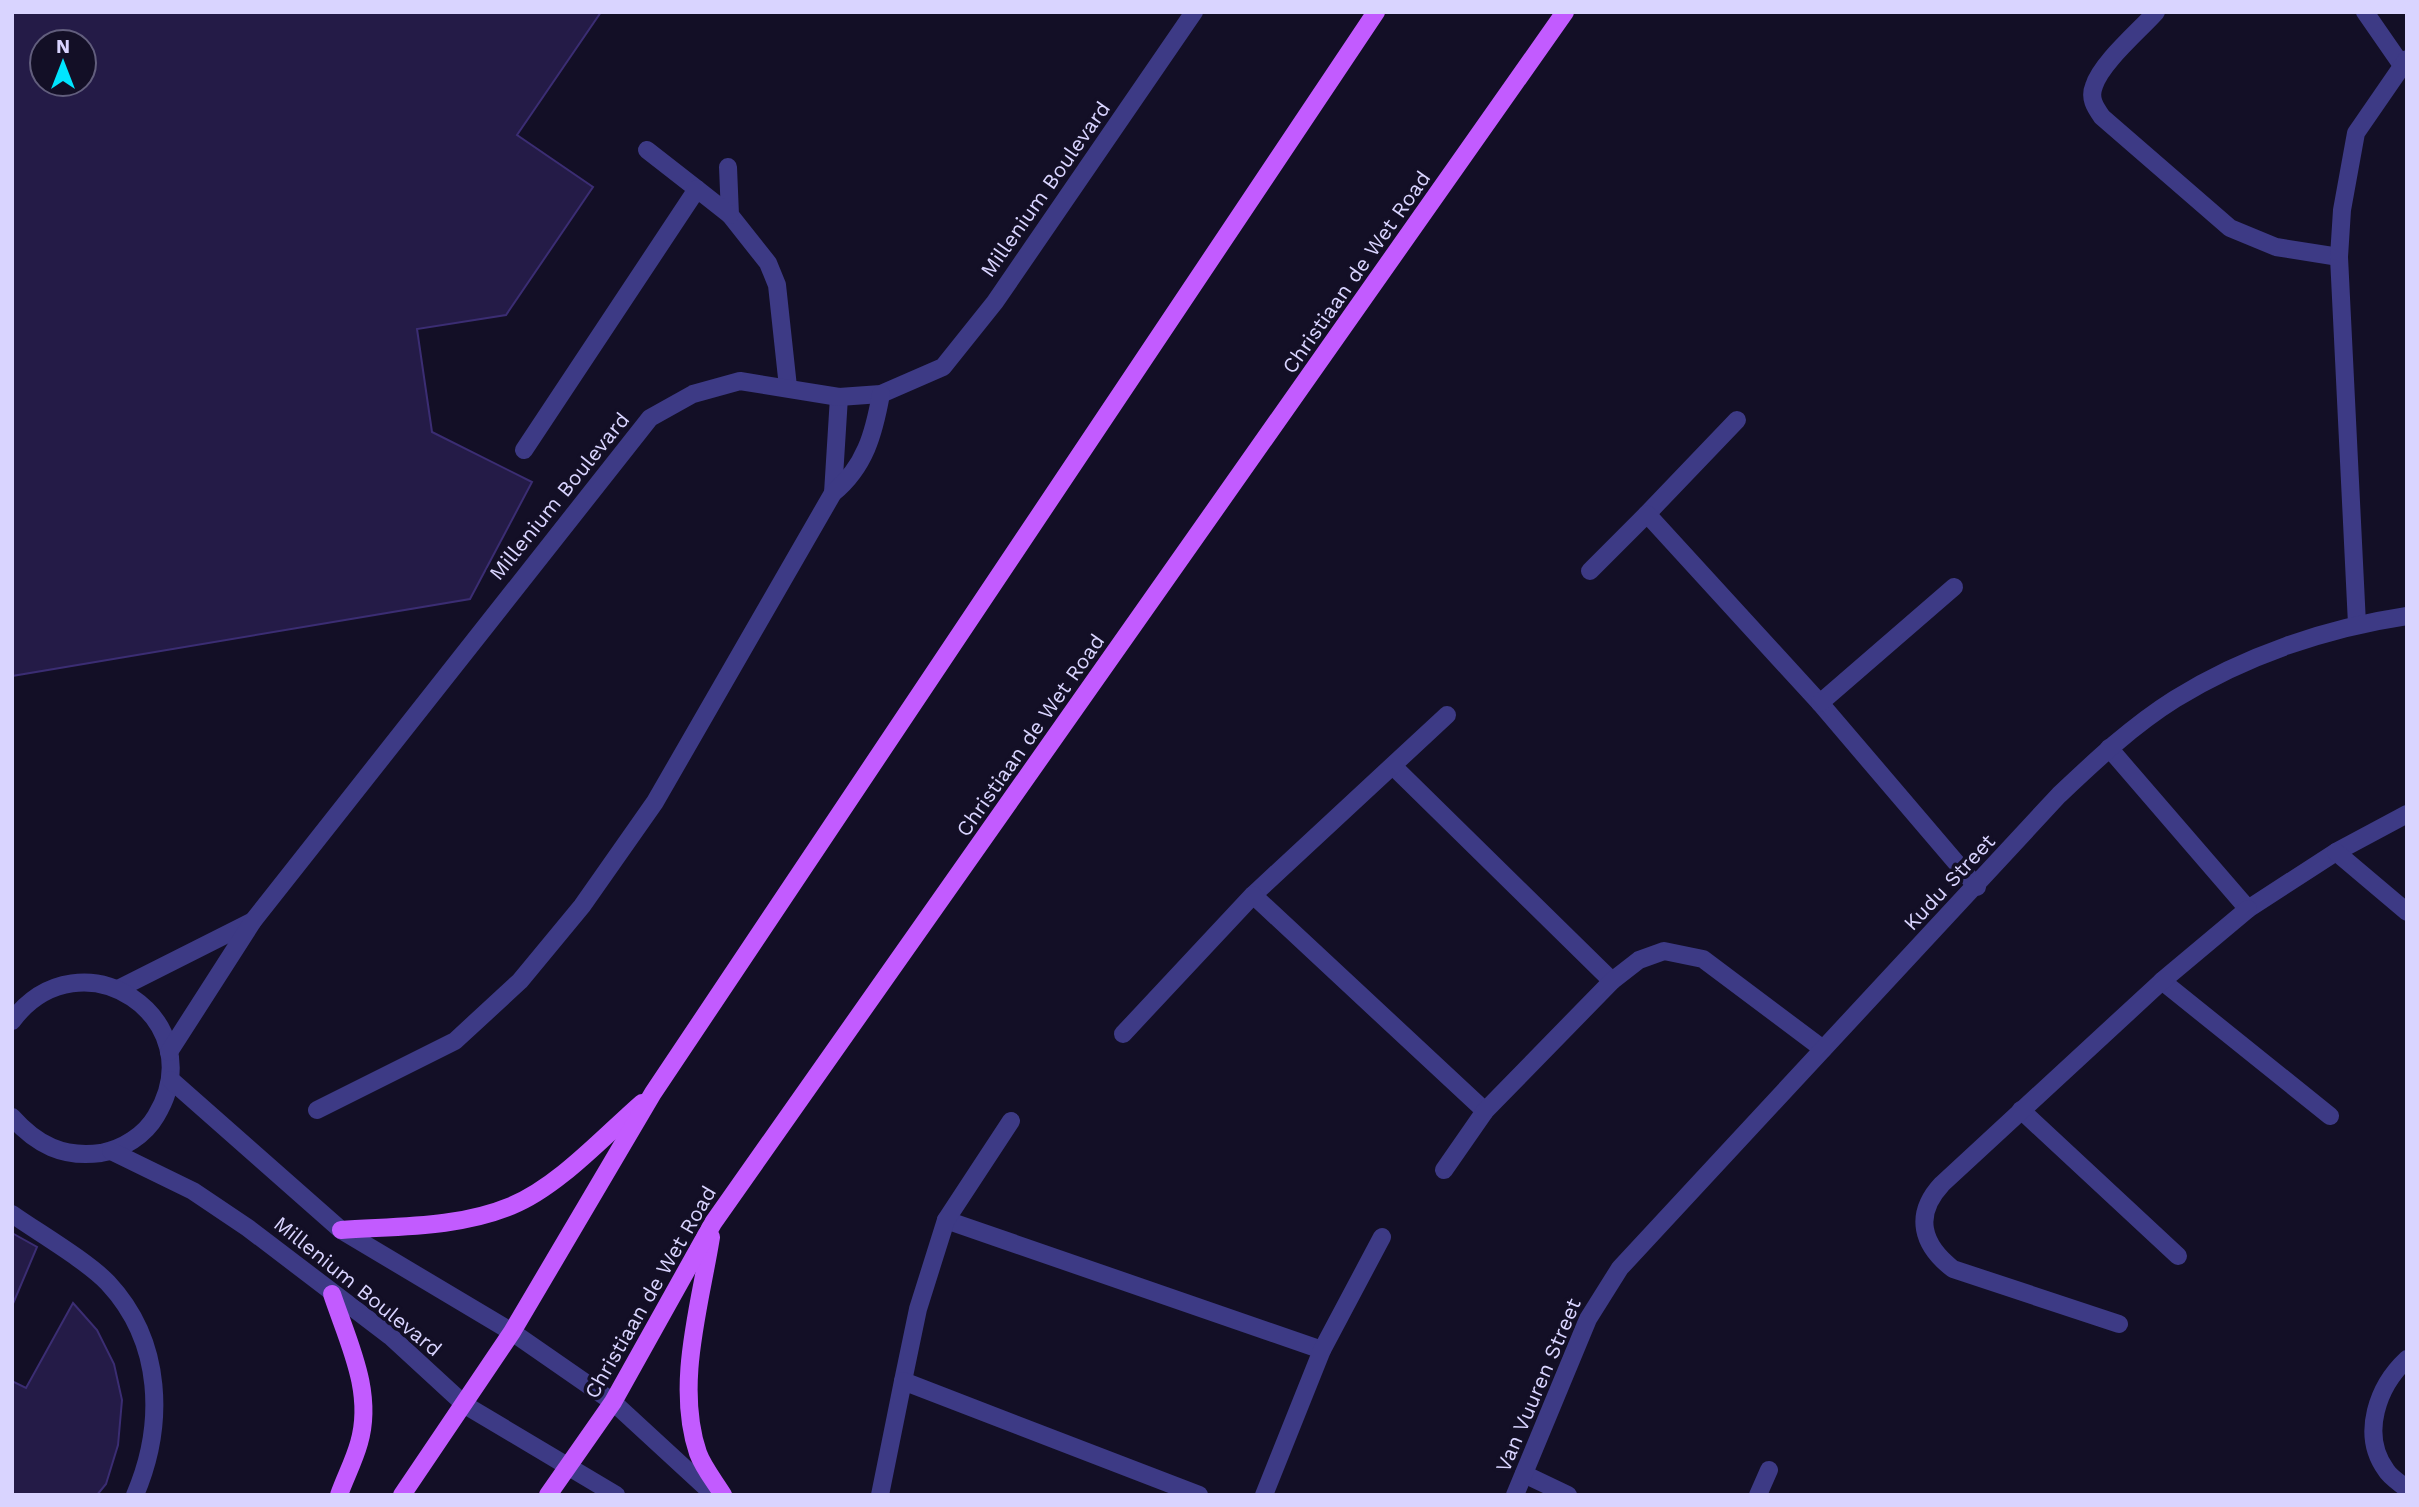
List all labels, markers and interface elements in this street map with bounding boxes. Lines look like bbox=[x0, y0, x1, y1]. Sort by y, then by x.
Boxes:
north arrow bbox=[28, 28, 98, 98]
text: N bbox=[56, 35, 70, 58]
street label: Millenium Boulevard bbox=[975, 96, 1115, 282]
street label: Christiaan de Wet Road bbox=[1277, 166, 1435, 378]
street label: Millenium Boulevard bbox=[484, 407, 634, 585]
street label: Christiaan de Wet Road bbox=[951, 629, 1109, 841]
street label: Kudu Street bbox=[1898, 828, 2000, 935]
street label: Christiaan de Wet Road bbox=[579, 1181, 721, 1403]
street label: Millenium Boulevard bbox=[269, 1211, 447, 1361]
street label: Van Vuuren Street bbox=[1490, 1294, 1586, 1476]

